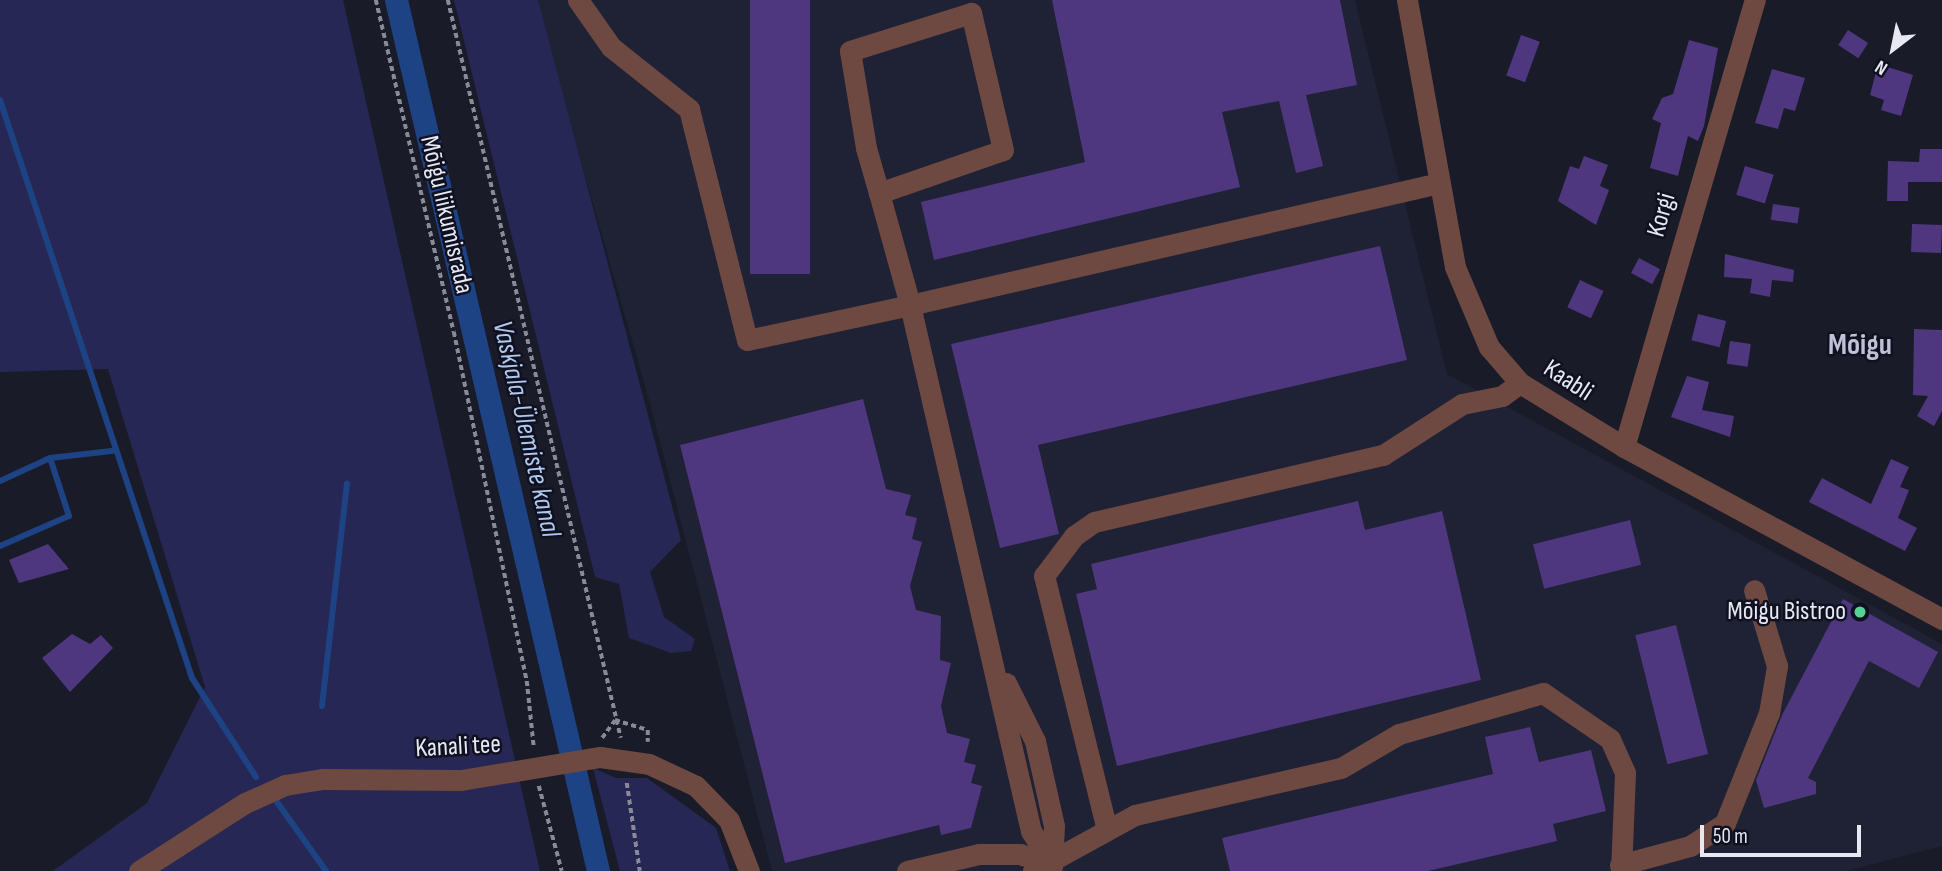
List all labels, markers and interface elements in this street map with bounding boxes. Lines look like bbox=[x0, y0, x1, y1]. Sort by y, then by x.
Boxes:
north arrow bbox=[1858, 14, 1928, 84]
text: N bbox=[1871, 55, 1892, 80]
street label: Mõigu liikumisrada bbox=[413, 133, 479, 297]
street label: Korgi bbox=[1641, 190, 1683, 240]
water label: Vaskjala-Ülemiste kanal bbox=[485, 318, 567, 540]
district label: Mõigu bbox=[1828, 327, 1892, 363]
street label: Kaabli bbox=[1537, 354, 1599, 408]
place label: Mõigu Bistroo bbox=[1727, 596, 1846, 628]
marker: Mõigu Bistroo bbox=[1852, 604, 1868, 620]
street label: Kanali tee bbox=[414, 729, 502, 765]
scale bar bbox=[1704, 812, 1865, 856]
text: 50 m bbox=[1713, 824, 1748, 849]

